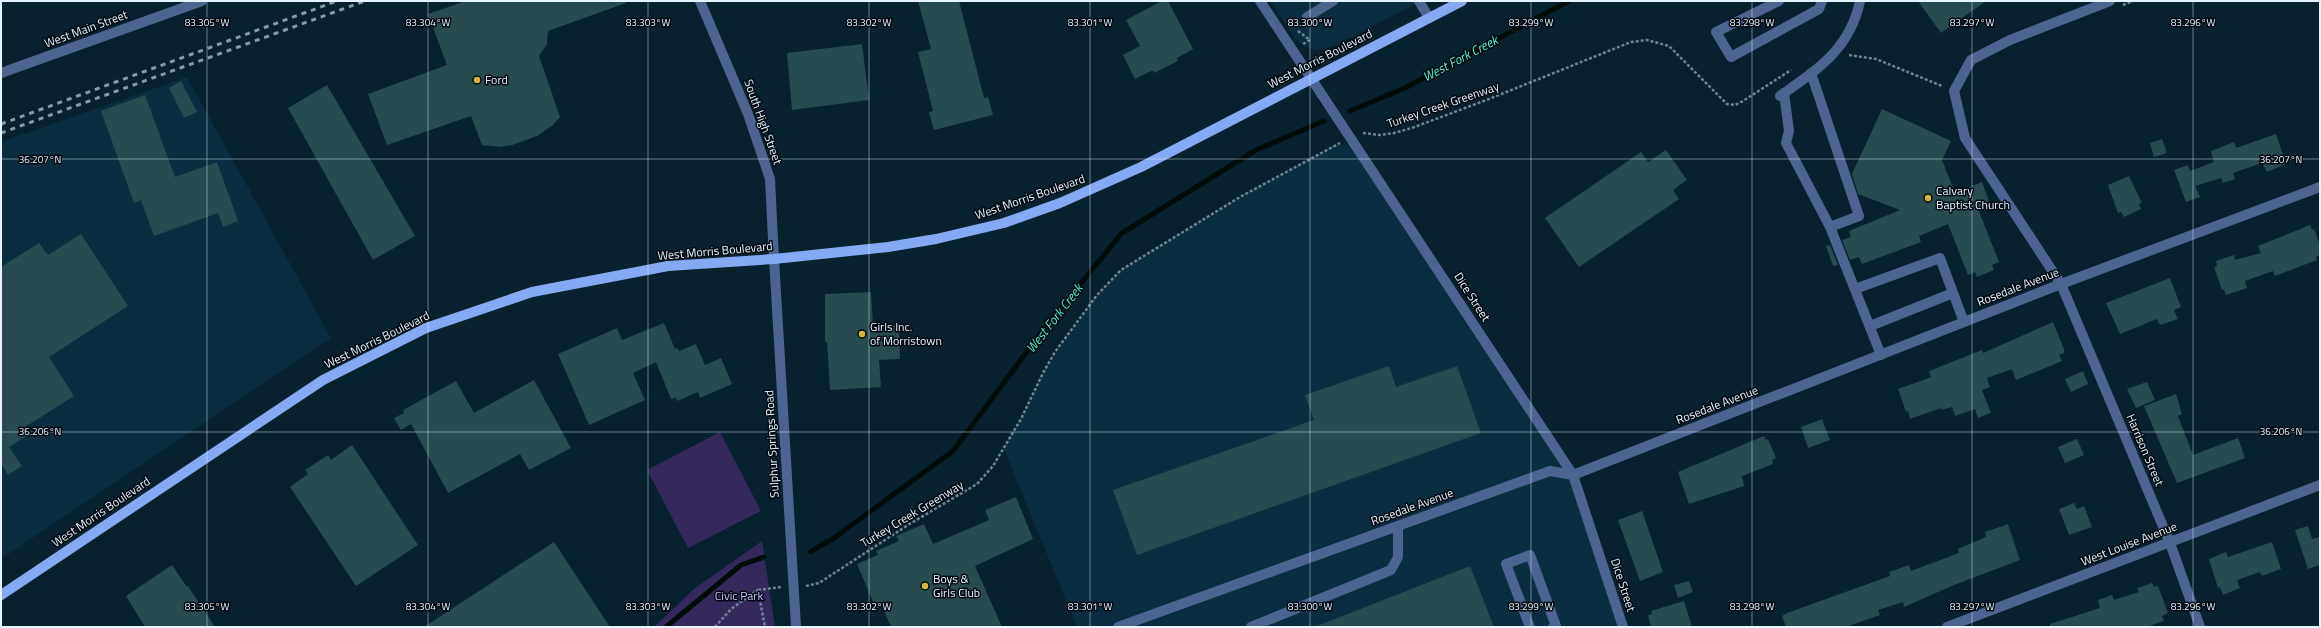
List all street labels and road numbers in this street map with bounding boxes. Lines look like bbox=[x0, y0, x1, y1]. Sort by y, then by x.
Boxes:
street label: West Main Street bbox=[41, 4, 131, 52]
street label: West Morris Boulevard bbox=[1264, 24, 1375, 93]
street label: Turkey Creek Greenway bbox=[1384, 76, 1502, 133]
street label: South High Street bbox=[739, 77, 788, 168]
street label: West Morris Boulevard bbox=[972, 169, 1087, 224]
street label: West Morris Boulevard bbox=[657, 236, 773, 265]
street label: Rosedale Avenue bbox=[1974, 262, 2062, 311]
street label: Dice Street bbox=[1449, 268, 1496, 326]
street label: West Morris Boulevard bbox=[321, 306, 433, 373]
street label: Rosedale Avenue bbox=[1673, 380, 1761, 429]
street label: Sulphur Springs Road bbox=[759, 390, 784, 498]
street label: Harrison Street bbox=[2122, 411, 2170, 490]
street label: West Morris Boulevard bbox=[48, 471, 154, 552]
street label: Turkey Creek Greenway bbox=[856, 475, 967, 552]
street label: Rosedale Avenue bbox=[1368, 483, 1456, 530]
street label: West Louise Avenue bbox=[2078, 516, 2180, 571]
street label: Dice Street bbox=[1606, 556, 1641, 615]

